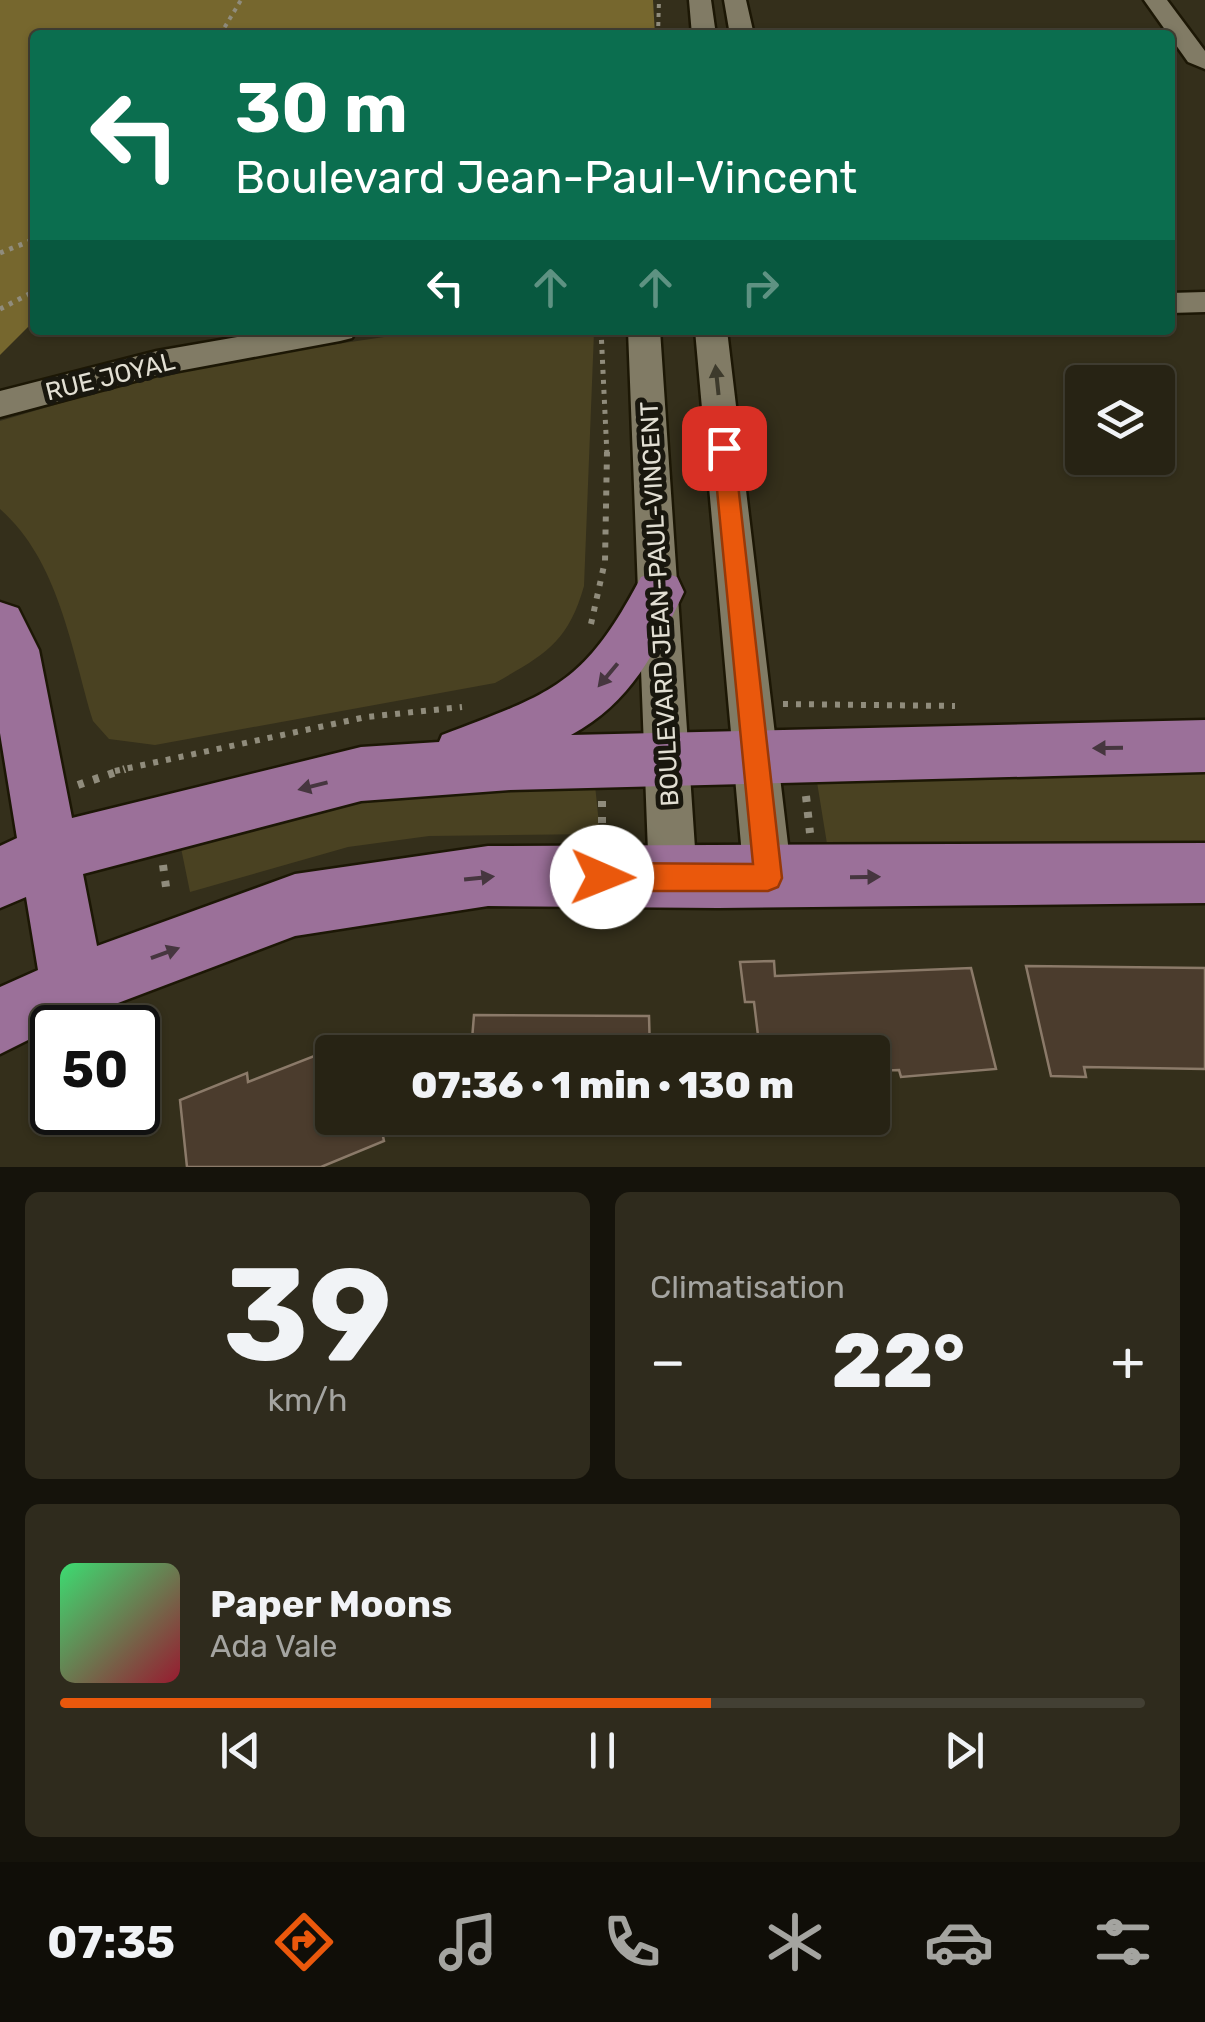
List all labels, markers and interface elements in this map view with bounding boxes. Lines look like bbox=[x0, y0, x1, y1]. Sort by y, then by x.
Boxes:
text: 30 m bbox=[235, 67, 408, 150]
icon: left bbox=[70, 70, 200, 200]
text: Boulevard Jean-Paul-Vincent bbox=[235, 151, 857, 204]
icon: left bbox=[418, 260, 473, 315]
icon: ahead bbox=[523, 260, 578, 315]
icon: ahead bbox=[628, 260, 683, 315]
icon: right bbox=[733, 260, 788, 315]
street label: RUE JOYAL bbox=[42, 346, 178, 407]
one-way arrow bbox=[708, 364, 724, 396]
map controls bbox=[1065, 365, 1175, 475]
button: layers bbox=[1065, 365, 1175, 475]
street label: BOULEVARD JEAN-PAUL-VINCENT bbox=[634, 401, 685, 807]
pin bbox=[682, 406, 767, 491]
icon: arrive bbox=[697, 421, 752, 476]
one-way arrow bbox=[598, 663, 620, 688]
one-way arrow bbox=[1091, 741, 1123, 757]
one-way arrow bbox=[297, 779, 328, 794]
position arrow bbox=[550, 825, 654, 929]
one-way arrow bbox=[850, 868, 882, 884]
one-way arrow bbox=[464, 870, 496, 886]
one-way arrow bbox=[150, 945, 180, 960]
speed limit sign: 50 bbox=[30, 1005, 160, 1135]
text: 07:36 · 1 min · 130 m bbox=[411, 1062, 794, 1108]
text: 39 bbox=[223, 1238, 392, 1393]
text: Climatisation bbox=[650, 1268, 845, 1306]
text: 22° bbox=[832, 1317, 965, 1406]
text: − bbox=[650, 1329, 686, 1394]
text: + bbox=[1111, 1329, 1145, 1394]
text: km/h bbox=[268, 1381, 347, 1419]
text: Paper Moons bbox=[210, 1581, 452, 1627]
text: Ada Vale bbox=[210, 1627, 337, 1665]
icon: previous bbox=[213, 1723, 268, 1778]
icon: pause bbox=[575, 1723, 630, 1778]
icon: next bbox=[937, 1723, 992, 1778]
icon: directions bbox=[269, 1907, 339, 1977]
icon: music bbox=[433, 1907, 503, 1977]
icon: phone bbox=[597, 1907, 667, 1977]
icon: climate bbox=[760, 1907, 830, 1977]
icon: car bbox=[924, 1907, 994, 1977]
icon: filters bbox=[1088, 1907, 1158, 1977]
text: 07:35 bbox=[47, 1916, 175, 1969]

